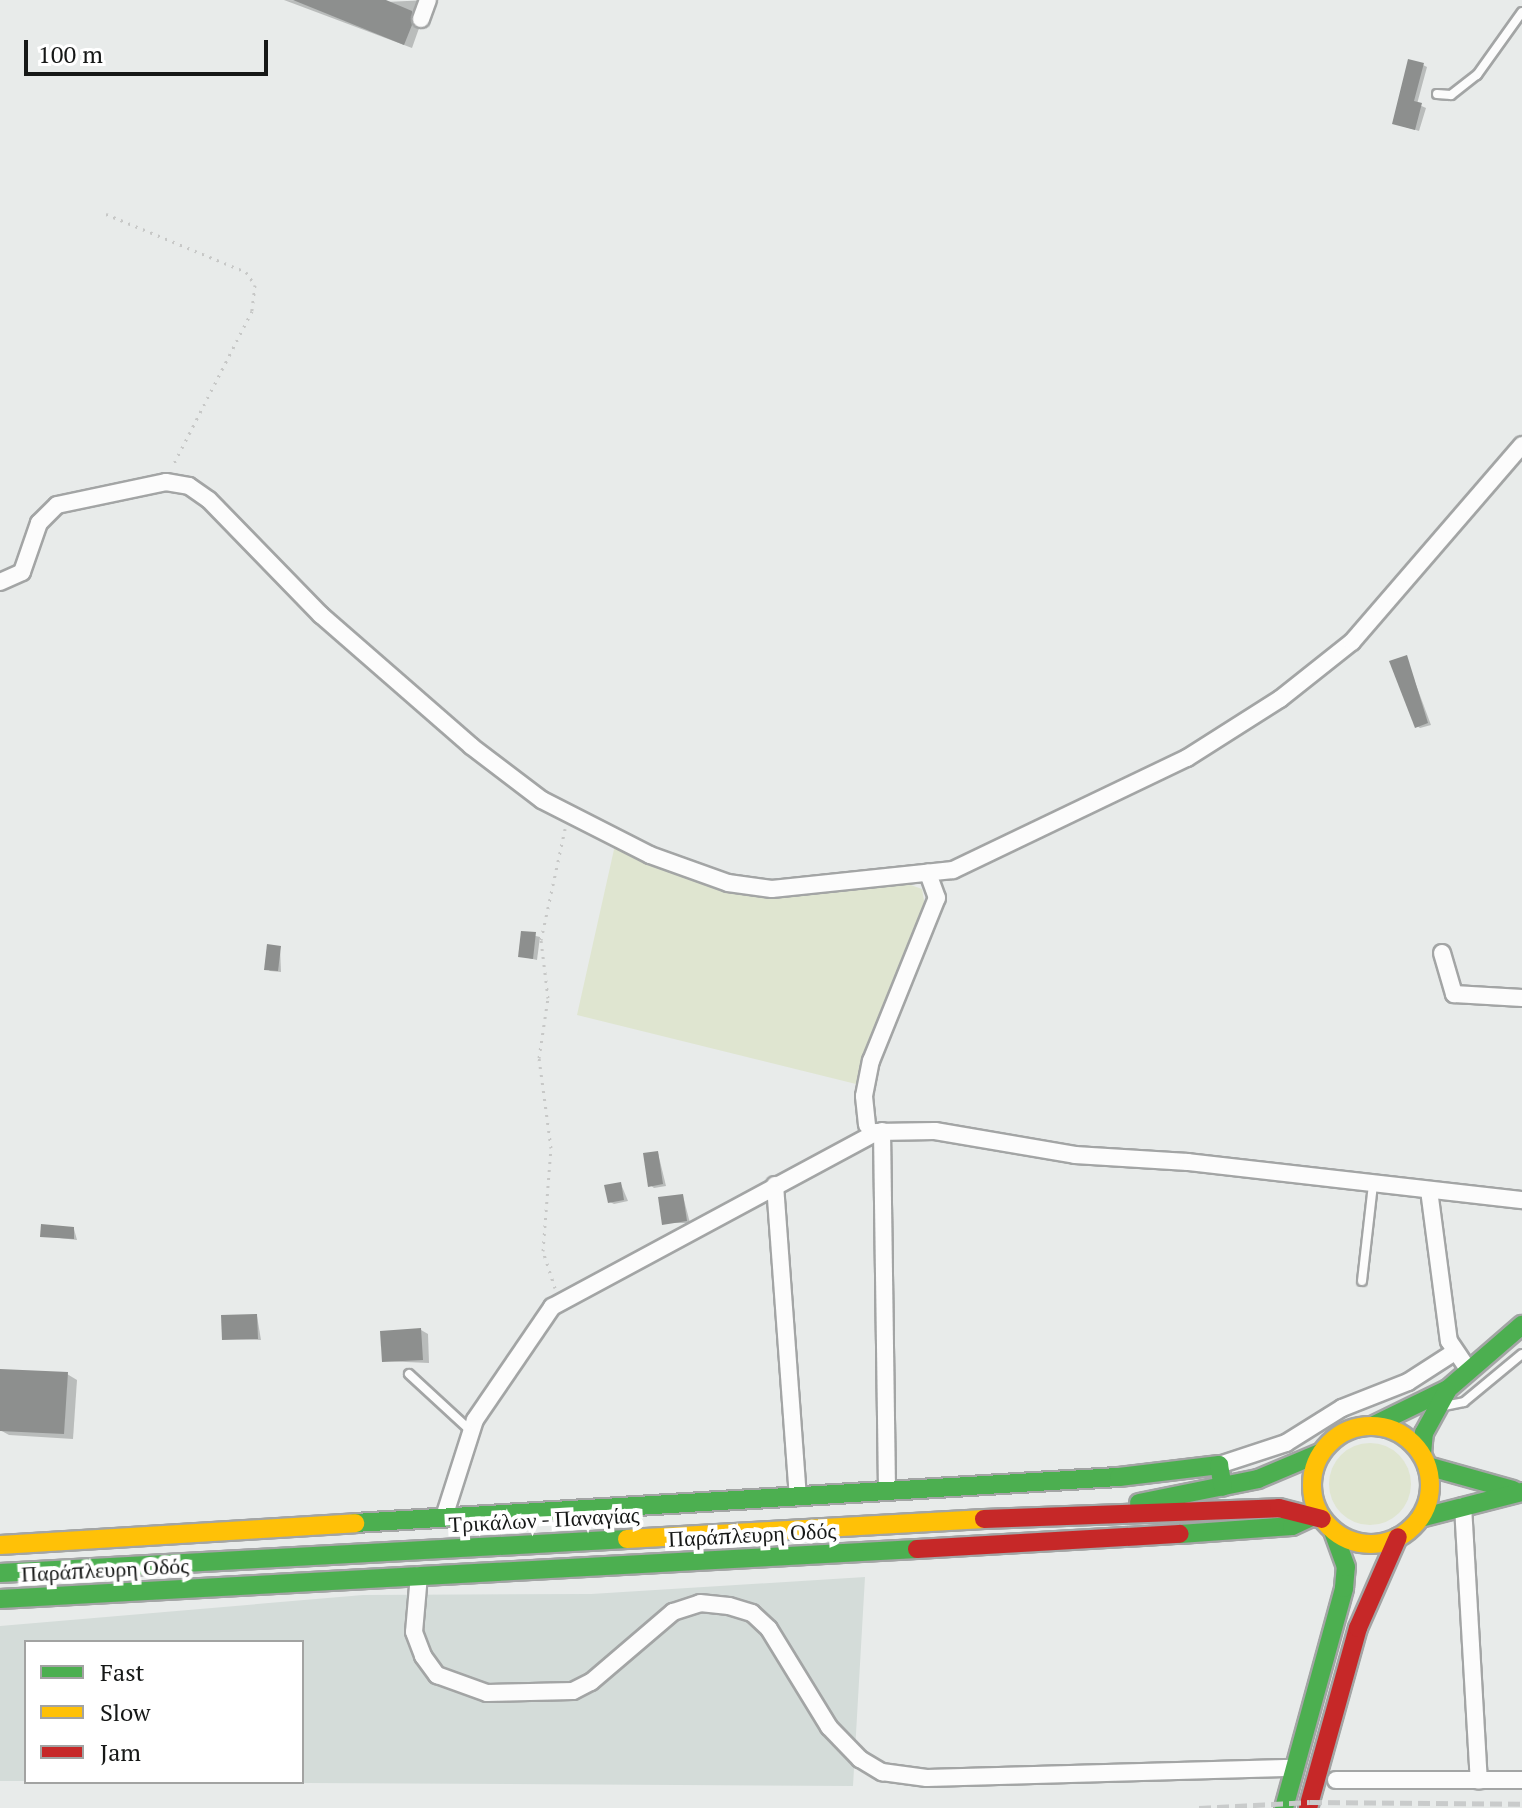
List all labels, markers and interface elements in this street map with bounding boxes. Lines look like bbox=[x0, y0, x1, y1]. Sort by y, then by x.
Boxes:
scale bar bbox=[28, 24, 272, 74]
text: 100 m bbox=[38, 38, 103, 70]
street label: Τρικάλων - Παναγίας bbox=[447, 1501, 641, 1537]
street label: Παράπλευρη Οδός bbox=[667, 1516, 837, 1552]
street label: Παράπλευρη Οδός bbox=[20, 1551, 190, 1587]
legend bbox=[24, 1640, 304, 1784]
text: Fast bbox=[100, 1656, 144, 1688]
text: Slow bbox=[100, 1696, 151, 1728]
text: Jam bbox=[100, 1736, 141, 1768]

